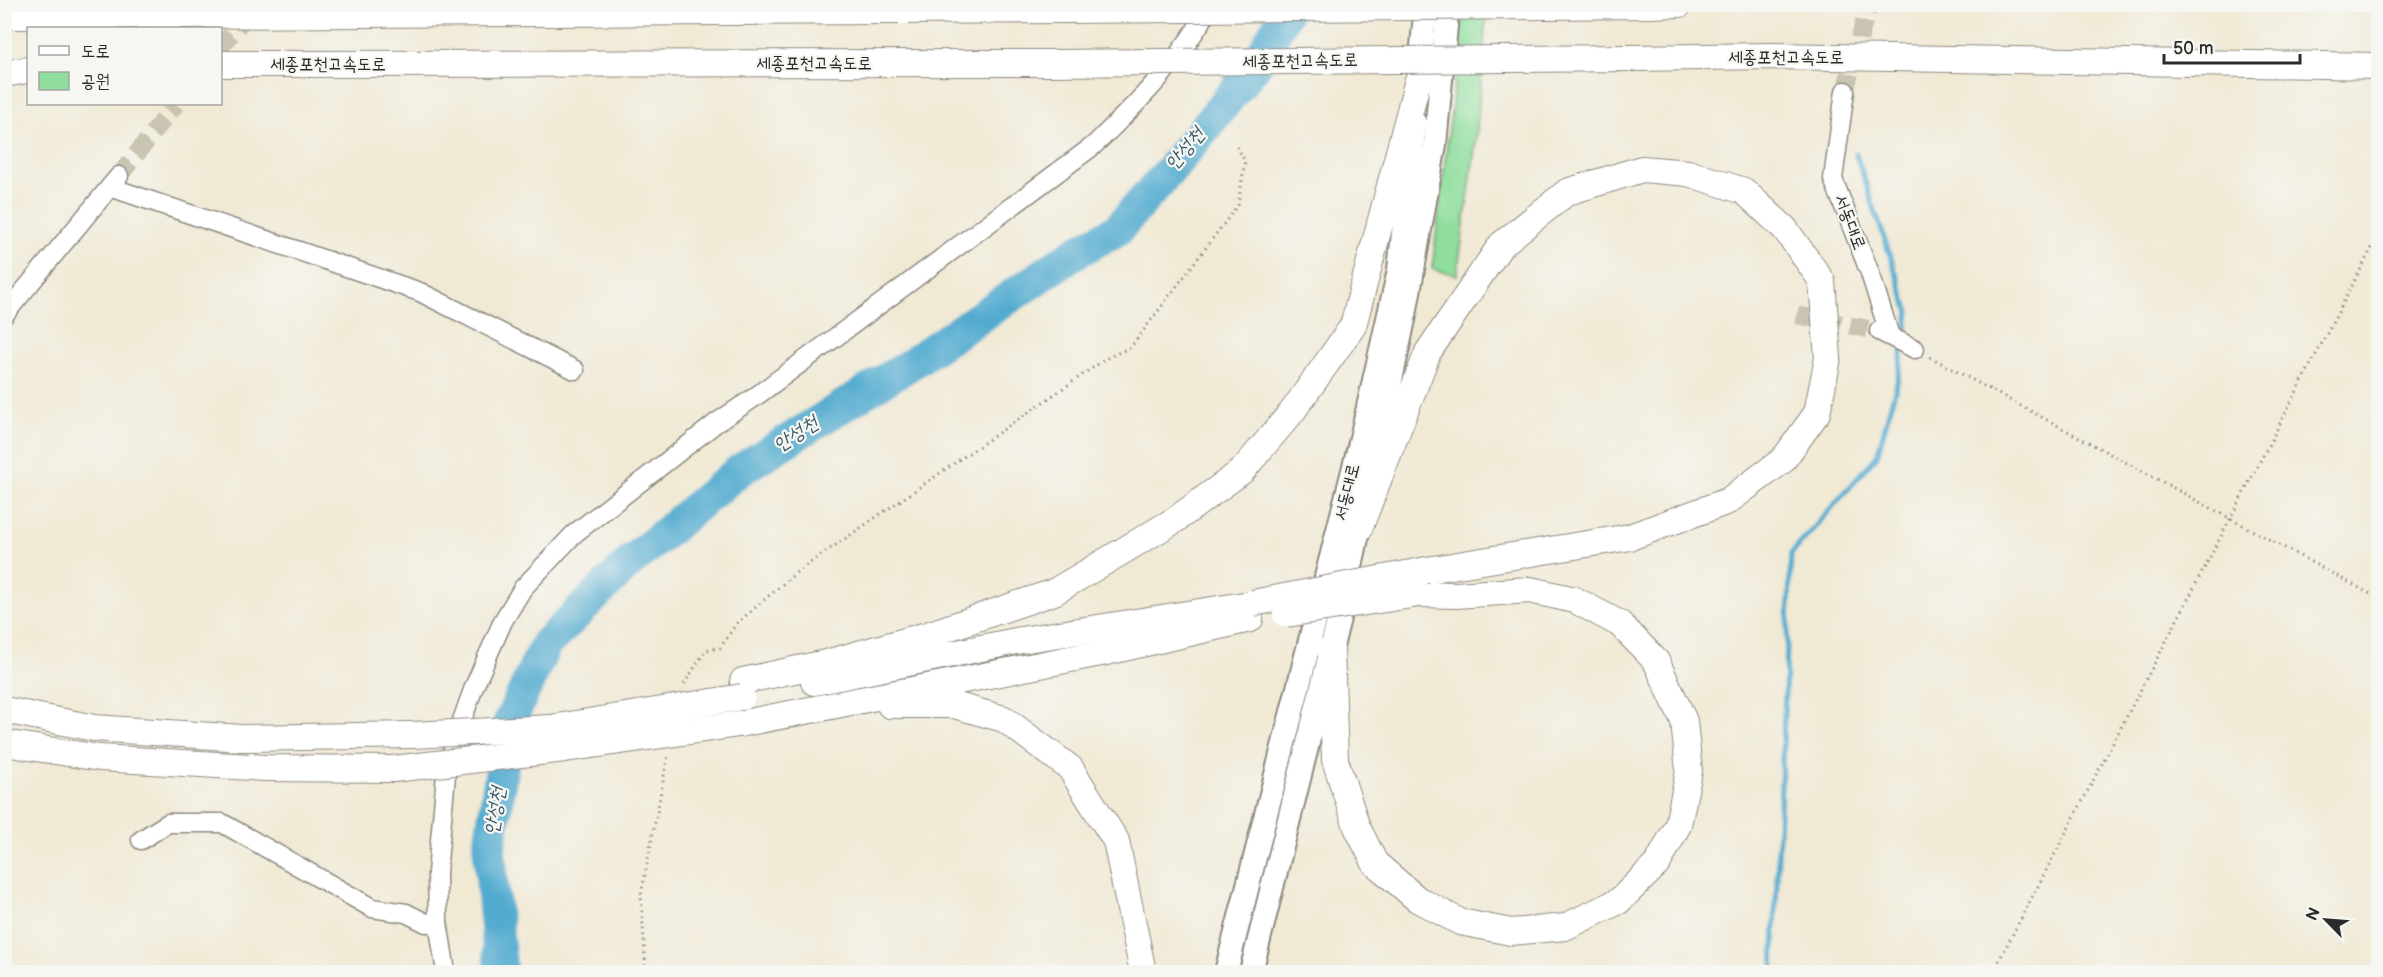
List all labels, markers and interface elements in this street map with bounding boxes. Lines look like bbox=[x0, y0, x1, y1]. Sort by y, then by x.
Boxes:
legend bbox=[27, 27, 222, 105]
scale bar bbox=[2164, 27, 2300, 65]
text: 50 m bbox=[2173, 38, 2214, 59]
text: 도로 bbox=[81, 41, 110, 62]
street label: 세종포천고속도로 bbox=[1728, 47, 1844, 68]
street label: 세종포천고속도로 bbox=[1242, 49, 1358, 73]
street label: 세종포천고속도로 bbox=[756, 53, 872, 74]
street label: 세종포천고속도로 bbox=[270, 54, 386, 75]
text: 공원 bbox=[81, 71, 110, 92]
water label: 안성천 bbox=[1160, 121, 1211, 175]
street label: 서동대로 bbox=[1830, 191, 1870, 253]
water label: 안성천 bbox=[769, 410, 824, 457]
street label: 서동대로 bbox=[1330, 461, 1364, 523]
water label: 안성천 bbox=[479, 783, 511, 837]
north arrow bbox=[2296, 890, 2356, 950]
text: N bbox=[2303, 905, 2325, 924]

